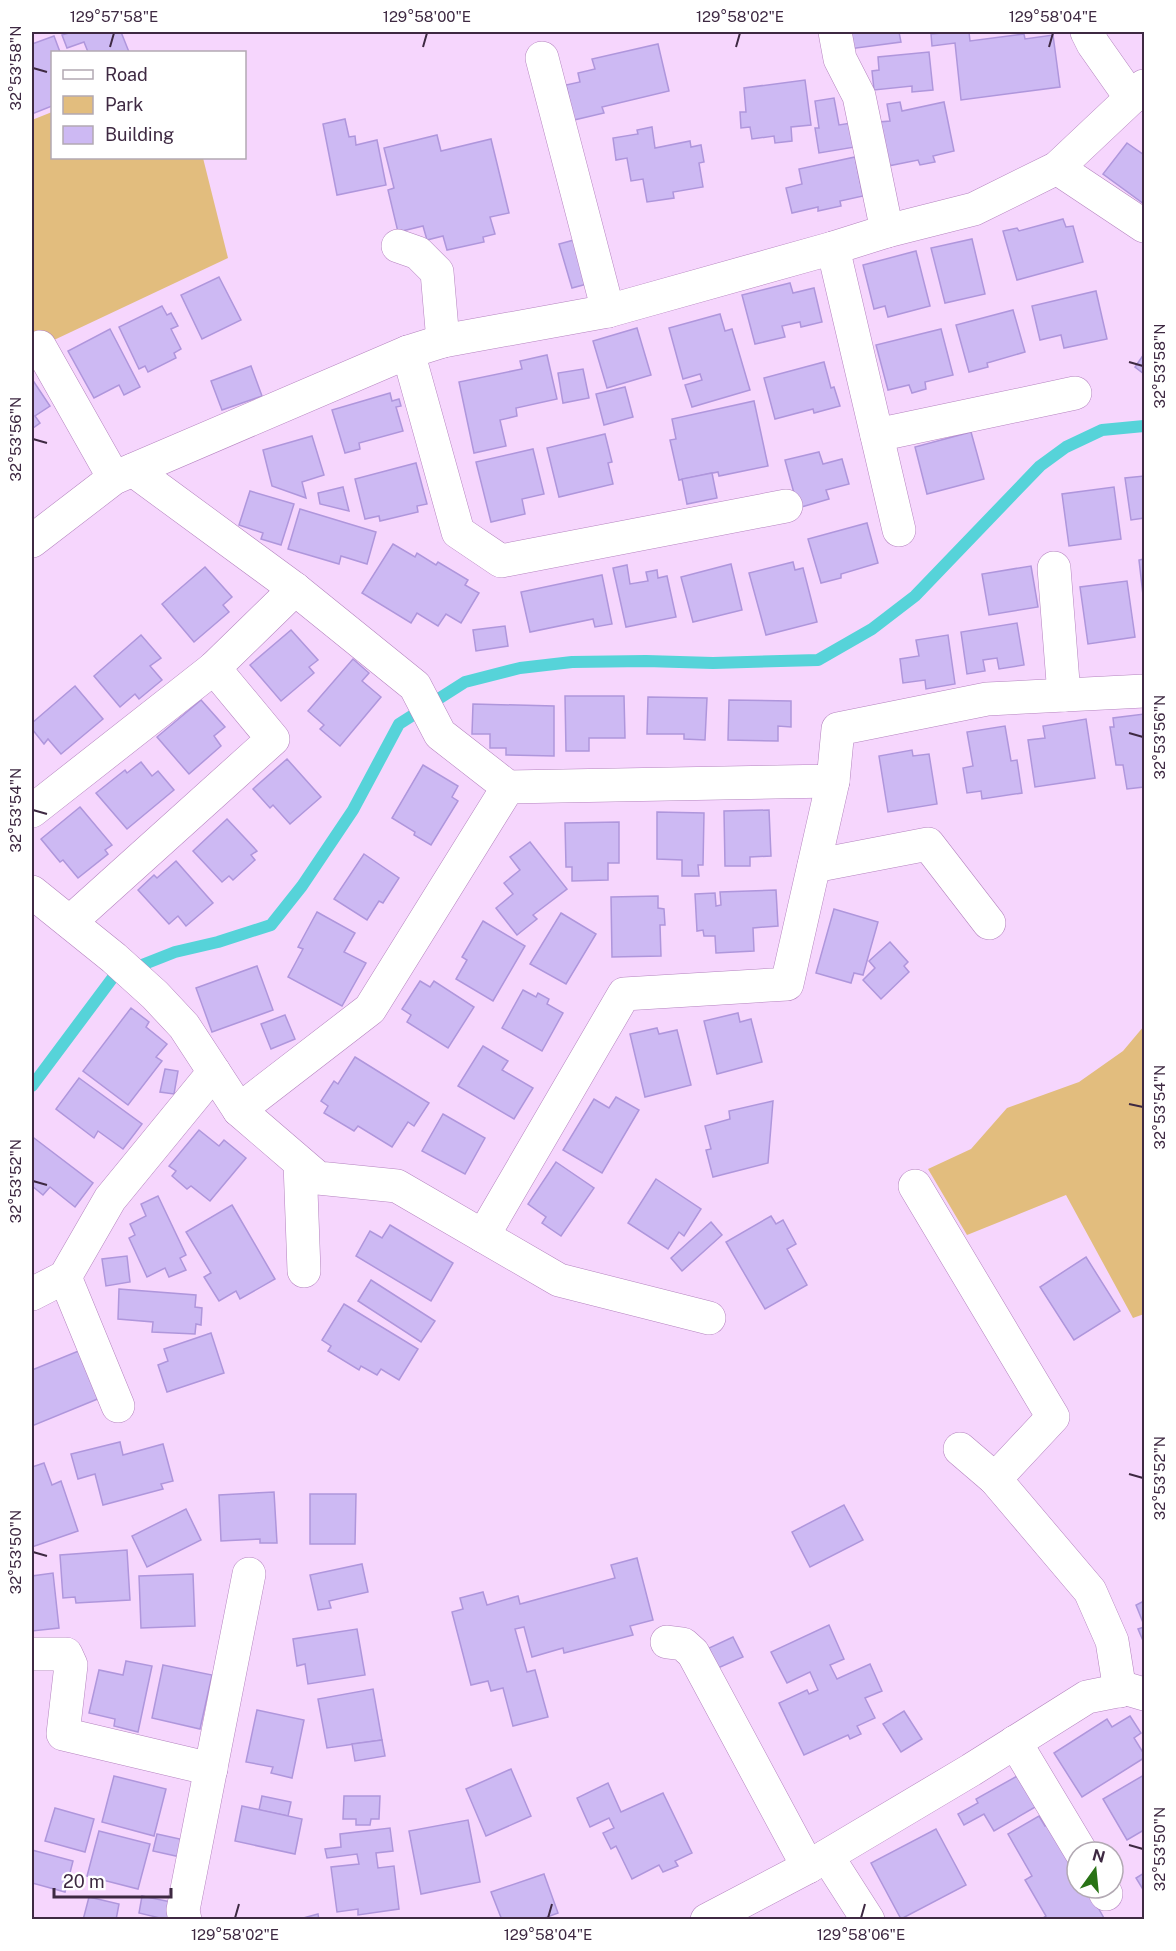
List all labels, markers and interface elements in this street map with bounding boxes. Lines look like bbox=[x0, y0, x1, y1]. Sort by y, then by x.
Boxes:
text: 129°57'58"E bbox=[70, 8, 158, 25]
text: 129°58'00"E bbox=[383, 8, 471, 25]
text: 129°58'02"E bbox=[696, 8, 784, 25]
text: 129°58'04"E bbox=[1009, 8, 1097, 25]
text: 32°53'58"N bbox=[7, 25, 24, 111]
legend bbox=[51, 51, 246, 159]
text: Road bbox=[105, 64, 148, 85]
text: Park bbox=[105, 94, 143, 115]
text: Building bbox=[105, 124, 174, 145]
text: 32°53'58"N bbox=[1151, 323, 1168, 409]
text: 32°53'56"N bbox=[7, 397, 24, 481]
text: 32°53'56"N bbox=[1151, 695, 1168, 779]
text: 32°53'54"N bbox=[7, 768, 24, 852]
text: 32°53'54"N bbox=[1151, 1065, 1168, 1149]
text: 32°53'52"N bbox=[7, 1139, 24, 1223]
text: 32°53'52"N bbox=[1151, 1436, 1168, 1520]
text: 32°53'50"N bbox=[7, 1510, 24, 1594]
text: 32°53'50"N bbox=[1151, 1807, 1168, 1891]
north arrow bbox=[1065, 1840, 1125, 1900]
text: N bbox=[1090, 1845, 1107, 1867]
scale bar bbox=[54, 1861, 171, 1899]
text: 20 m bbox=[63, 1871, 105, 1892]
text: 129°58'02"E bbox=[191, 1926, 279, 1943]
text: 129°58'04"E bbox=[504, 1926, 592, 1943]
text: 129°58'06"E bbox=[817, 1926, 905, 1943]

